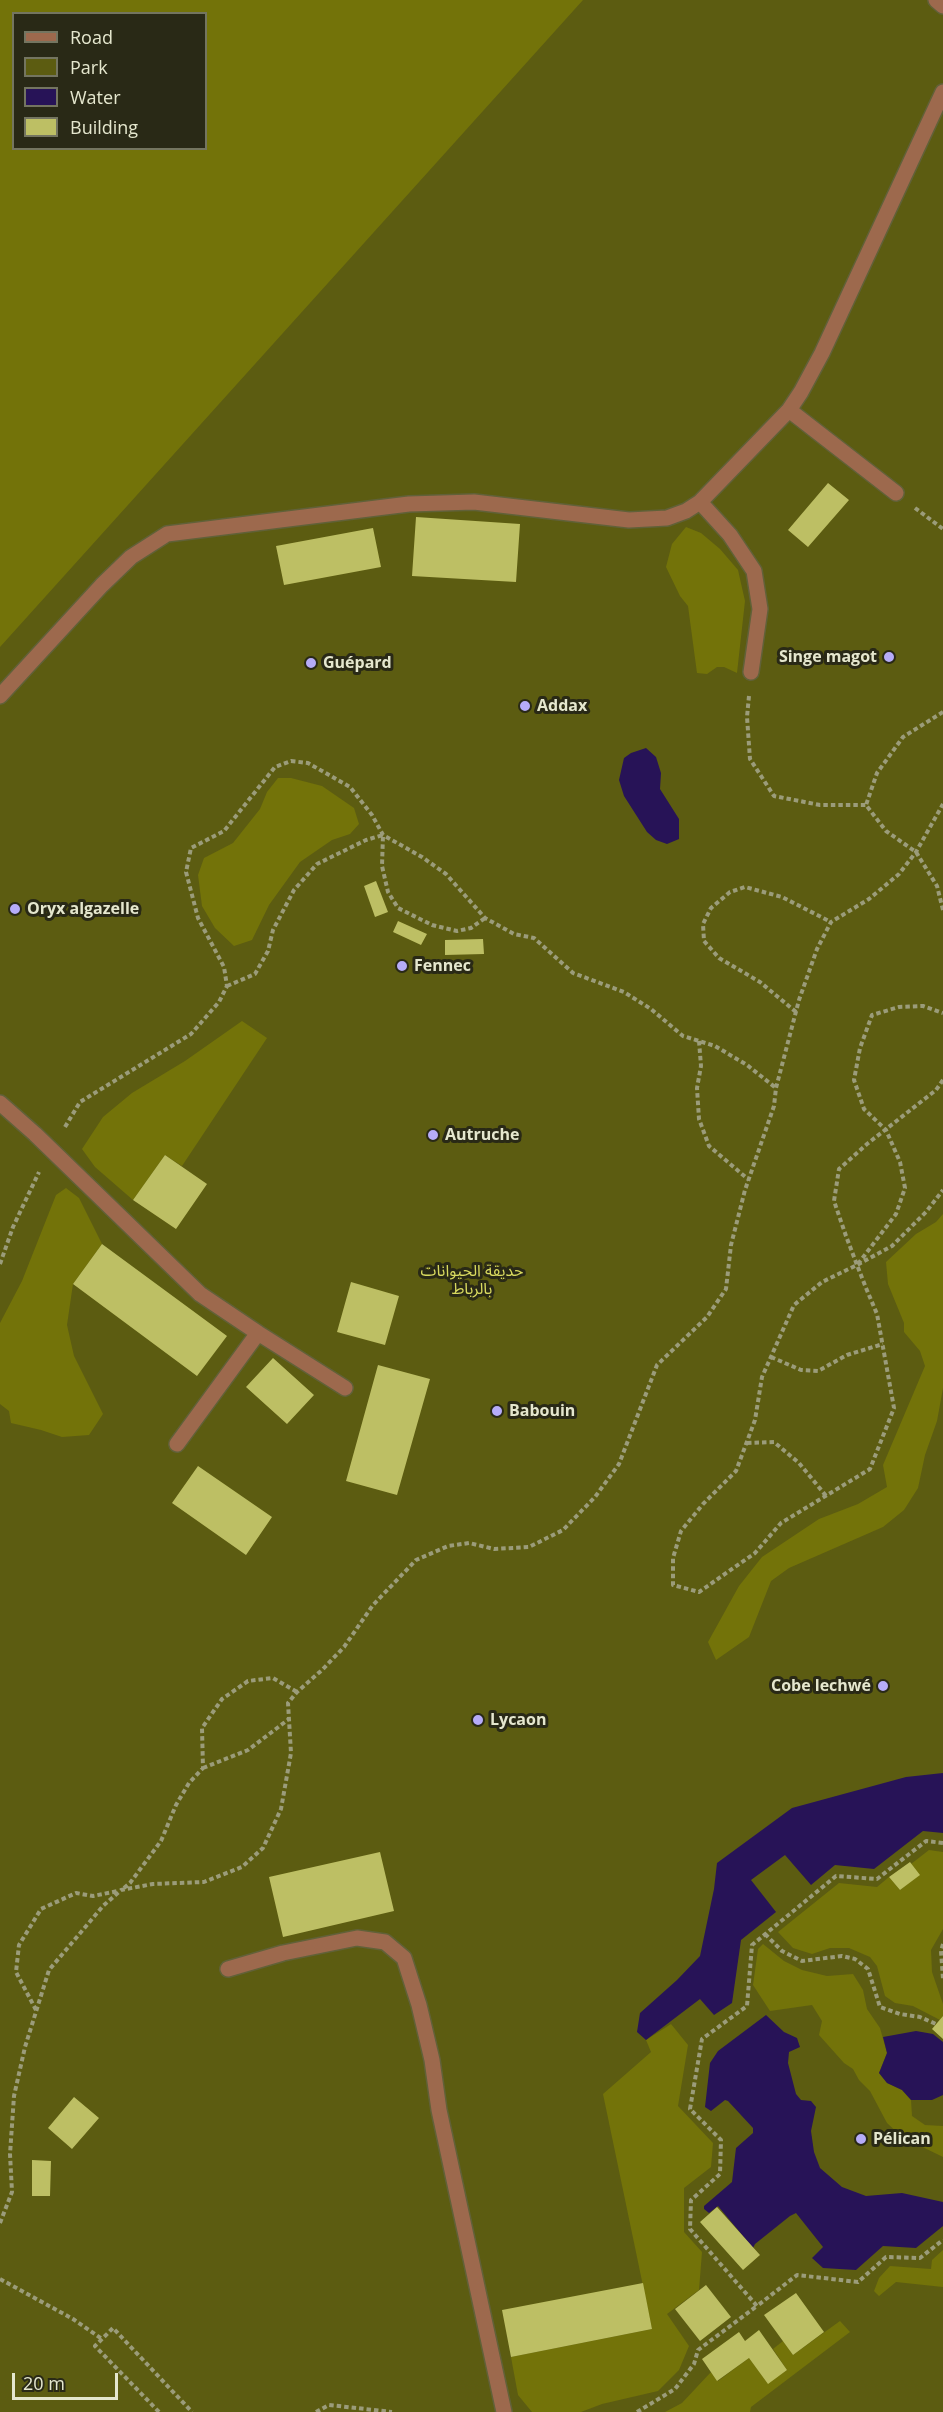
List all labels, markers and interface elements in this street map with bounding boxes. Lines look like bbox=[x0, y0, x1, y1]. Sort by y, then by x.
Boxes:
legend bbox=[12, 12, 207, 150]
text: Road bbox=[70, 25, 113, 49]
text: Park bbox=[70, 55, 108, 79]
text: Water bbox=[70, 85, 121, 109]
text: Building bbox=[70, 115, 138, 139]
place label: Singe magot bbox=[779, 647, 877, 667]
marker: Singe magot bbox=[882, 650, 896, 664]
place label: Guépard bbox=[323, 653, 392, 673]
marker: Guépard bbox=[304, 656, 318, 670]
place label: Addax bbox=[537, 696, 587, 716]
marker: Addax bbox=[518, 699, 532, 713]
place label: Oryx algazelle bbox=[27, 899, 139, 919]
marker: Oryx algazelle bbox=[8, 902, 22, 916]
place label: Fennec bbox=[414, 956, 471, 976]
marker: Fennec bbox=[395, 959, 409, 973]
place label: Autruche bbox=[445, 1125, 519, 1145]
marker: Autruche bbox=[426, 1128, 440, 1142]
park label: حديقة الحيوانات بالرباط bbox=[421, 1261, 523, 1299]
place label: Babouin bbox=[509, 1401, 575, 1421]
marker: Babouin bbox=[490, 1404, 504, 1418]
place label: Cobe lechwé bbox=[771, 1676, 871, 1696]
marker: Cobe lechwé bbox=[876, 1679, 890, 1693]
place label: Lycaon bbox=[490, 1710, 546, 1730]
marker: Lycaon bbox=[471, 1713, 485, 1727]
place label: Pélican bbox=[873, 2129, 931, 2149]
marker: Pélican bbox=[854, 2132, 868, 2146]
scale bar bbox=[15, 2361, 122, 2399]
text: 20 m bbox=[23, 2371, 65, 2395]

